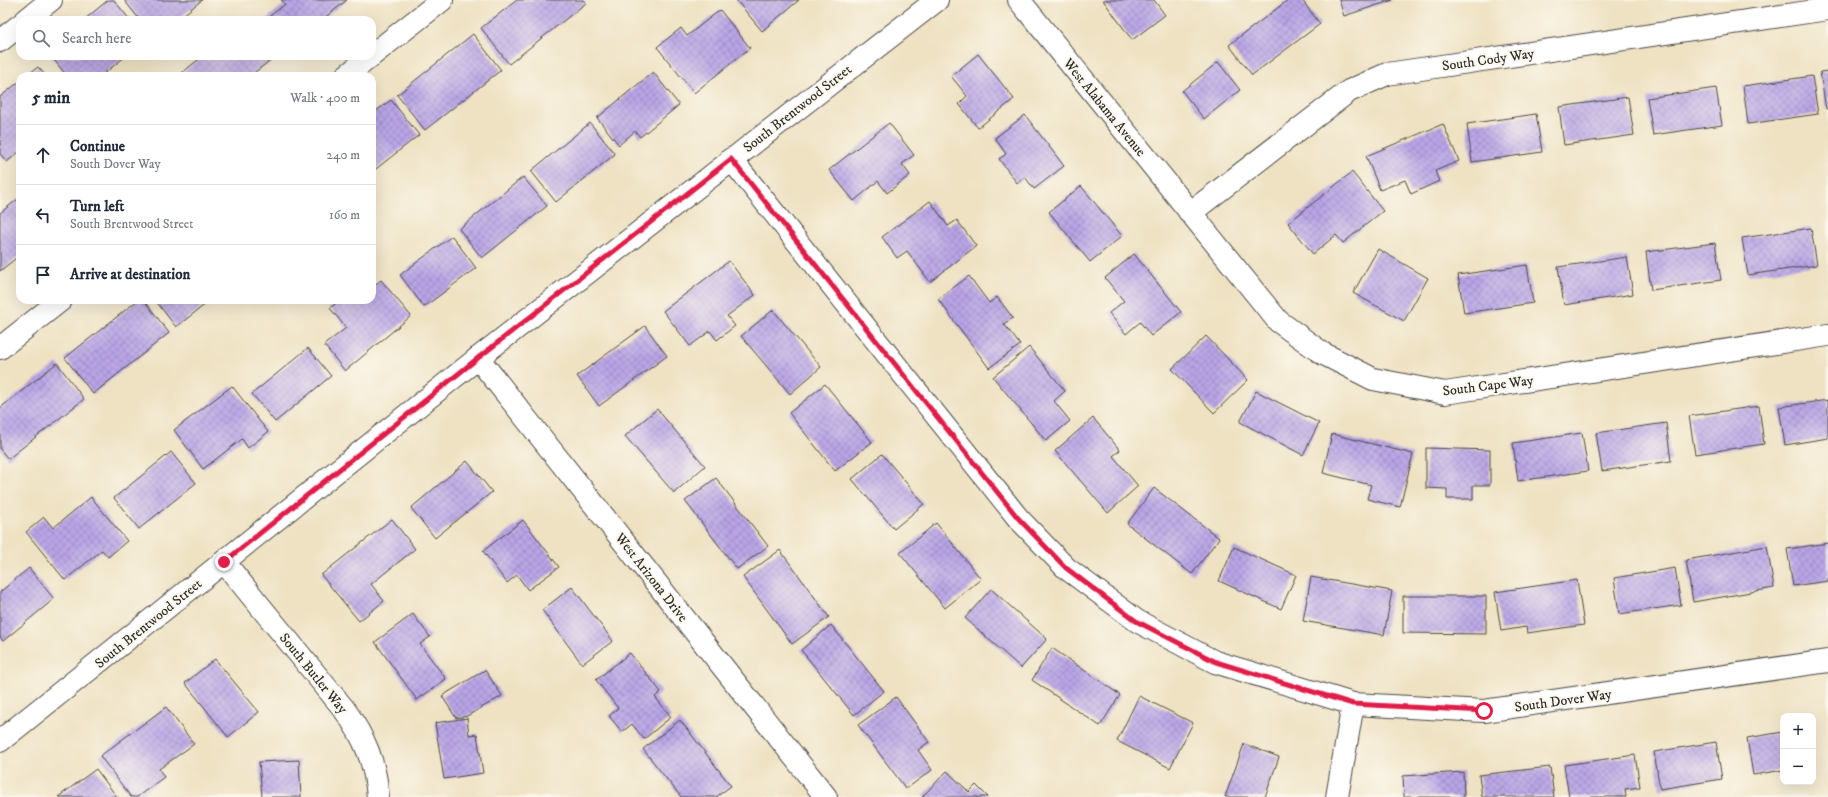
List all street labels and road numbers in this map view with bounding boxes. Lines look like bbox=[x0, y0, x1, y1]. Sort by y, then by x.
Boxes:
street label: South Cody Way bbox=[1441, 45, 1536, 75]
street label: West Alabama Avenue bbox=[1058, 54, 1150, 161]
street label: South Brentwood Street bbox=[740, 60, 856, 157]
street label: South Cape Way bbox=[1442, 371, 1535, 400]
street label: West Arizona Drive bbox=[610, 529, 692, 626]
street label: South Brentwood Street bbox=[91, 575, 206, 673]
street label: South Butler Way bbox=[275, 630, 351, 718]
street label: South Dover Way bbox=[1514, 685, 1613, 717]

